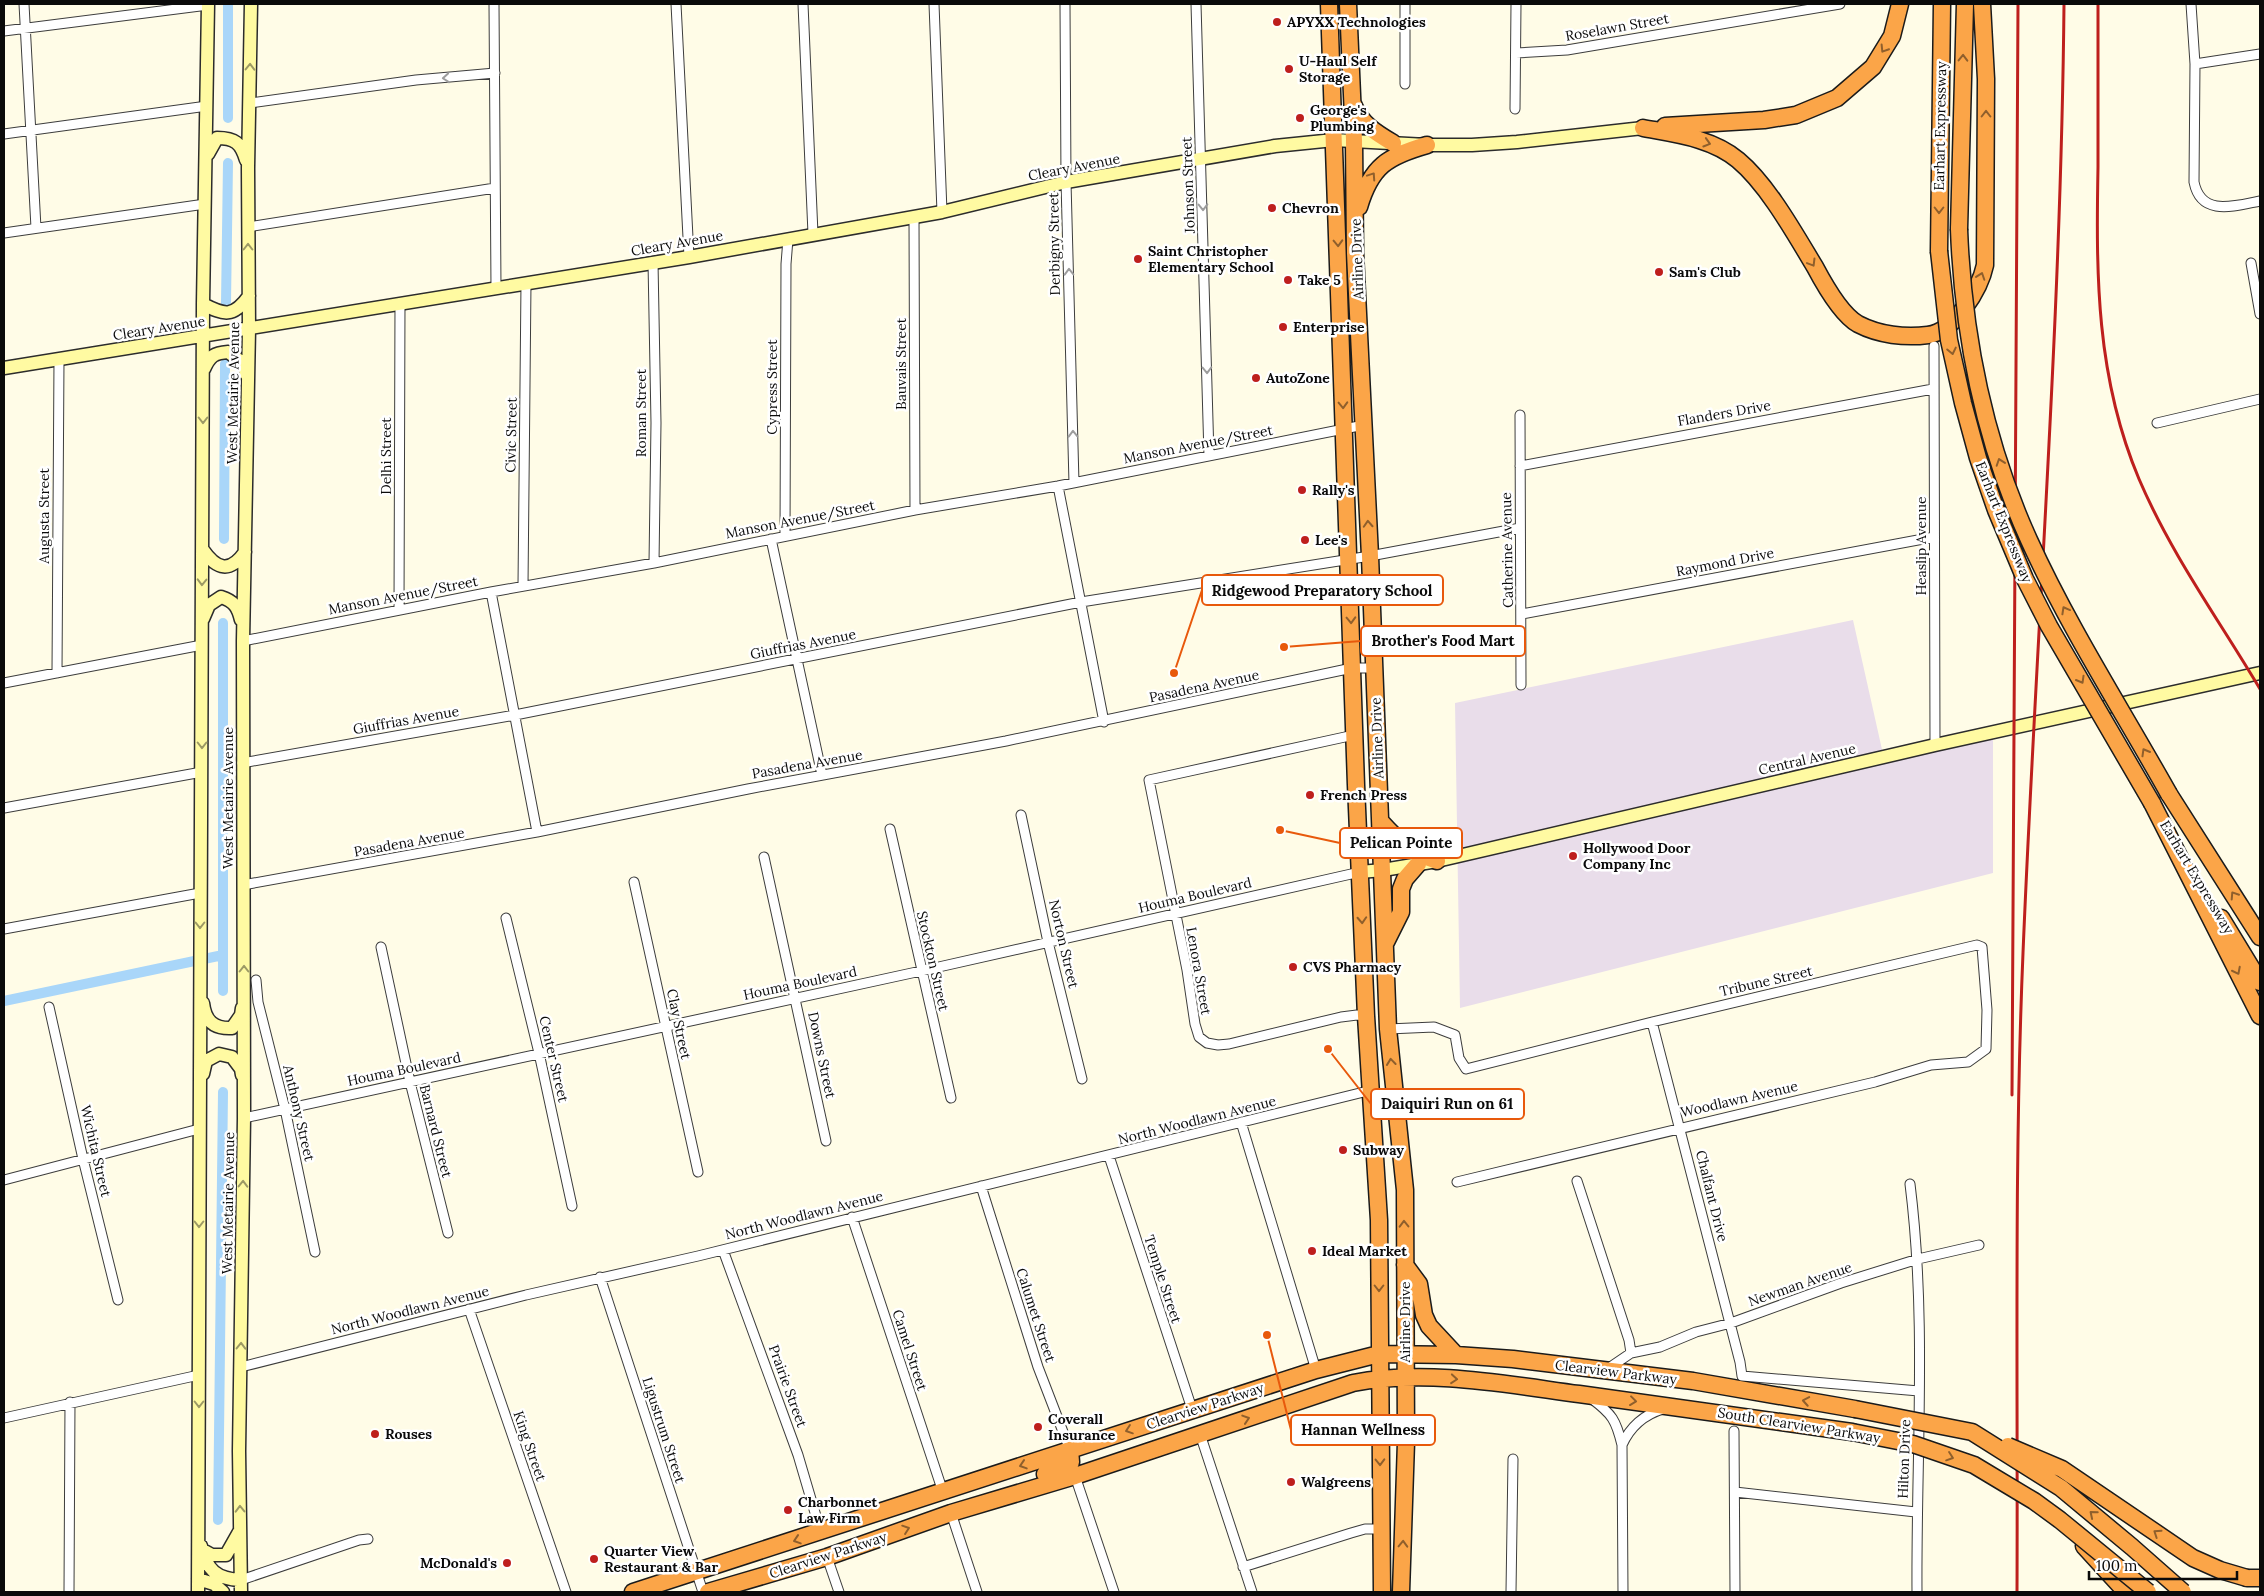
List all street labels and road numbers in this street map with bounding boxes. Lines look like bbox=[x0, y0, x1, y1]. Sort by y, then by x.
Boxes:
street label: Roselawn Street bbox=[1564, 9, 1671, 45]
street label: Earhart Expressway bbox=[1930, 61, 1950, 191]
street label: Johnson Street bbox=[1177, 136, 1199, 235]
street label: Cleary Avenue bbox=[1026, 149, 1122, 185]
street label: Derbigny Street bbox=[1044, 192, 1064, 296]
street label: Airline Drive bbox=[1347, 218, 1367, 301]
street label: Cleary Avenue bbox=[630, 226, 725, 260]
street label: Cleary Avenue bbox=[112, 312, 207, 344]
street label: Bauvais Street bbox=[892, 317, 910, 410]
street label: West Metairie Avenue bbox=[223, 321, 243, 464]
street label: Cypress Street bbox=[763, 339, 781, 435]
street label: Roman Street bbox=[632, 368, 650, 457]
street label: Civic Street bbox=[501, 396, 521, 473]
street label: Flanders Drive bbox=[1676, 396, 1772, 430]
street label: Delhi Street bbox=[377, 417, 395, 495]
street label: Manson Avenue/Street bbox=[1122, 421, 1275, 467]
street label: Earhart Expressway bbox=[1971, 459, 2037, 586]
street label: Augusta Street bbox=[35, 468, 53, 565]
street label: Catherine Avenue bbox=[1497, 492, 1517, 608]
street label: Manson Avenue/Street bbox=[724, 496, 877, 542]
street label: Heaslip Avenue bbox=[1912, 496, 1930, 596]
street label: Raymond Drive bbox=[1674, 544, 1776, 580]
street label: Manson Avenue/Street bbox=[327, 572, 480, 618]
street label: Giuffrias Avenue bbox=[749, 625, 858, 663]
street label: Pasadena Avenue bbox=[1147, 665, 1261, 706]
street label: Airline Drive bbox=[1367, 697, 1387, 780]
street label: Giuffrias Avenue bbox=[352, 702, 461, 738]
street label: West Metairie Avenue bbox=[219, 727, 237, 869]
street label: Central Avenue bbox=[1757, 739, 1858, 779]
street label: Pasadena Avenue bbox=[750, 745, 864, 783]
street label: Earhart Expressway bbox=[2156, 817, 2238, 938]
street label: Pasadena Avenue bbox=[352, 823, 466, 861]
street label: Houma Boulevard bbox=[1137, 873, 1253, 917]
street label: Norton Street bbox=[1045, 898, 1083, 991]
street label: Stockton Street bbox=[913, 909, 953, 1013]
street label: Lenora Street bbox=[1182, 926, 1216, 1017]
street label: Tribune Street bbox=[1718, 961, 1815, 1000]
street label: Houma Boulevard bbox=[742, 962, 858, 1004]
street label: Clay Street bbox=[663, 987, 695, 1061]
street label: Downs Street bbox=[804, 1010, 840, 1101]
street label: Center Street bbox=[535, 1014, 573, 1105]
street label: Houma Boulevard bbox=[346, 1048, 462, 1090]
street label: Anthony Street bbox=[279, 1062, 319, 1163]
street label: Woodlawn Avenue bbox=[1679, 1077, 1800, 1121]
street label: Barnard Street bbox=[416, 1083, 456, 1180]
street label: North Woodlawn Avenue bbox=[1116, 1092, 1278, 1148]
street label: Wichita Street bbox=[77, 1103, 115, 1199]
street label: West Metairie Avenue bbox=[218, 1131, 238, 1274]
street label: Chalfant Drive bbox=[1692, 1148, 1732, 1244]
street label: North Woodlawn Avenue bbox=[723, 1187, 885, 1243]
street label: Temple Street bbox=[1140, 1233, 1186, 1326]
street label: Newman Avenue bbox=[1746, 1258, 1855, 1310]
street label: Calumet Street bbox=[1012, 1266, 1060, 1365]
street label: Airline Drive bbox=[1396, 1281, 1414, 1364]
street label: North Woodlawn Avenue bbox=[329, 1282, 491, 1338]
street label: Camel Street bbox=[888, 1307, 932, 1393]
street label: Prairie Street bbox=[765, 1342, 811, 1430]
street label: Clearview Parkway bbox=[1554, 1356, 1679, 1388]
street label: Ligustrum Street bbox=[638, 1375, 690, 1486]
street label: Clearview Parkway bbox=[1144, 1378, 1267, 1434]
street label: South Clearview Parkway bbox=[1716, 1403, 1882, 1447]
street label: King Street bbox=[510, 1409, 551, 1484]
street label: Hilton Drive bbox=[1894, 1419, 1914, 1499]
street label: Clearview Parkway bbox=[767, 1527, 890, 1583]

